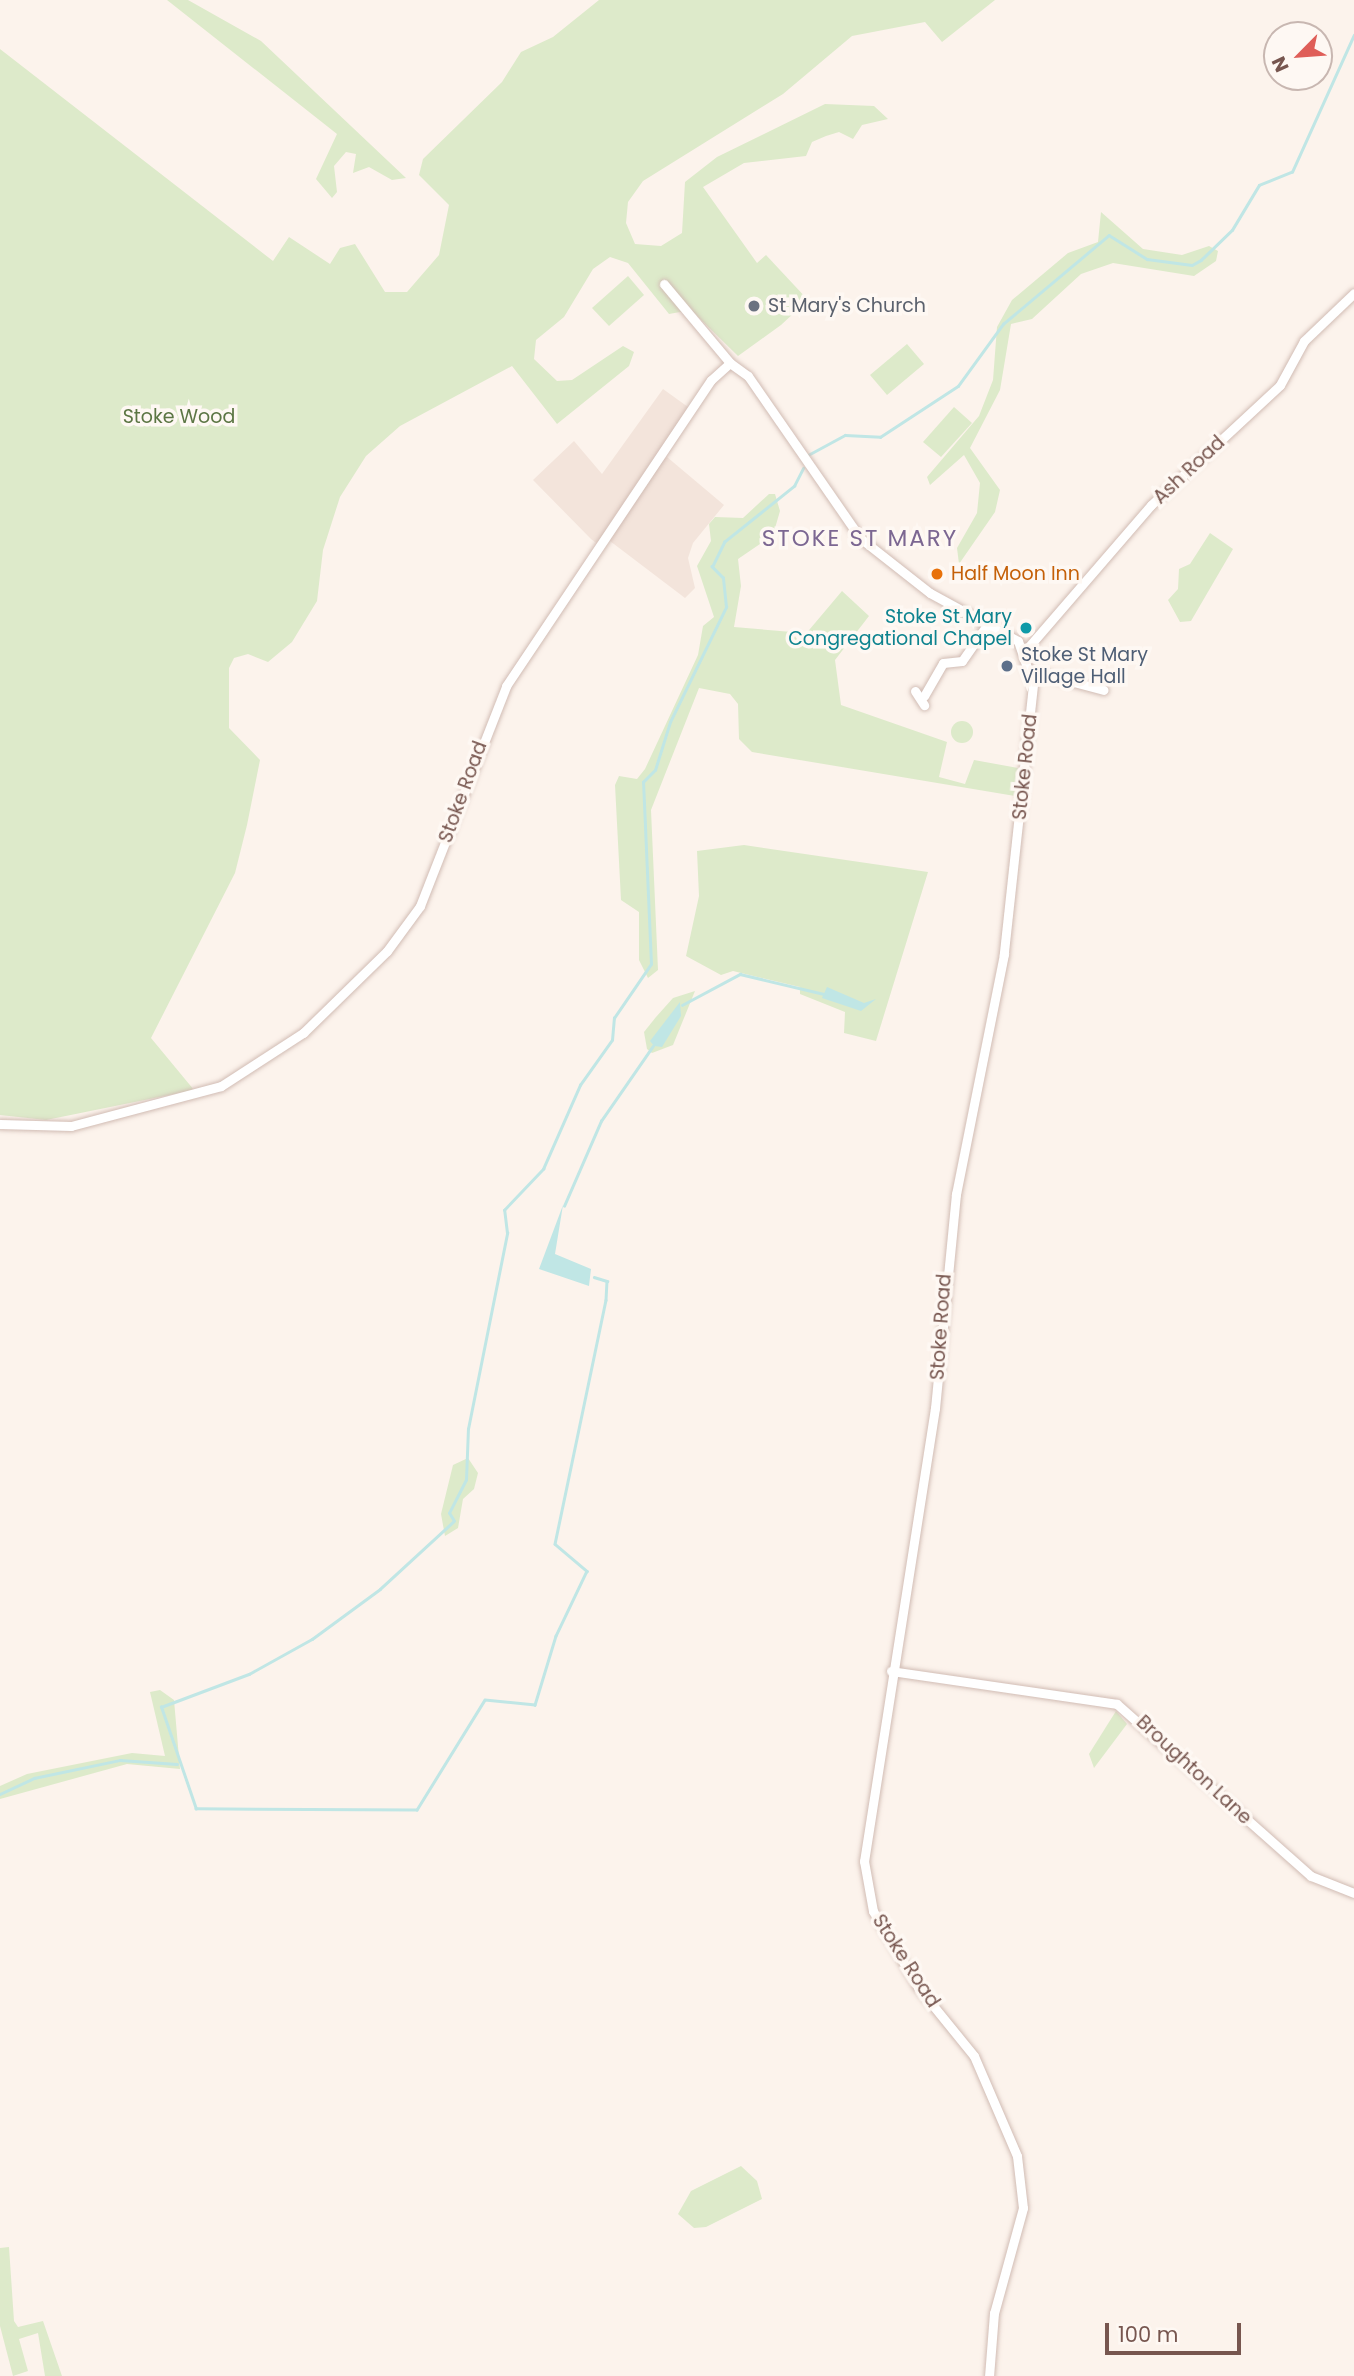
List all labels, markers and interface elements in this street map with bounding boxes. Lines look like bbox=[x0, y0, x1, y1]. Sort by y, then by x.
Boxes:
north arrow bbox=[1263, 21, 1333, 91]
text: N bbox=[1265, 52, 1296, 76]
place label: St Mary's Church bbox=[768, 295, 926, 317]
marker: St Mary's Church bbox=[746, 298, 762, 314]
park label: Stoke Wood bbox=[123, 406, 235, 428]
street label: Ash Road bbox=[1149, 431, 1229, 509]
district label: STOKE ST MARY bbox=[763, 524, 957, 552]
place label: Half Moon Inn bbox=[951, 563, 1080, 585]
marker: Half Moon Inn bbox=[929, 566, 945, 582]
place label: Stoke St Mary Congregational Chapel bbox=[788, 606, 1012, 650]
marker: Stoke St Mary Congregational Chapel bbox=[1018, 620, 1034, 636]
place label: Stoke St Mary Village Hall bbox=[1021, 644, 1148, 688]
marker: Stoke St Mary Village Hall bbox=[999, 658, 1015, 674]
street label: Stoke Road bbox=[1008, 713, 1042, 821]
street label: Stoke Road bbox=[434, 738, 492, 846]
street label: Stoke Road bbox=[926, 1273, 956, 1381]
street label: Broughton Lane bbox=[1132, 1711, 1256, 1829]
street label: Stoke Road bbox=[868, 1910, 944, 2012]
scale bar bbox=[1109, 2310, 1246, 2354]
text: 100 m bbox=[1118, 2320, 1178, 2349]

